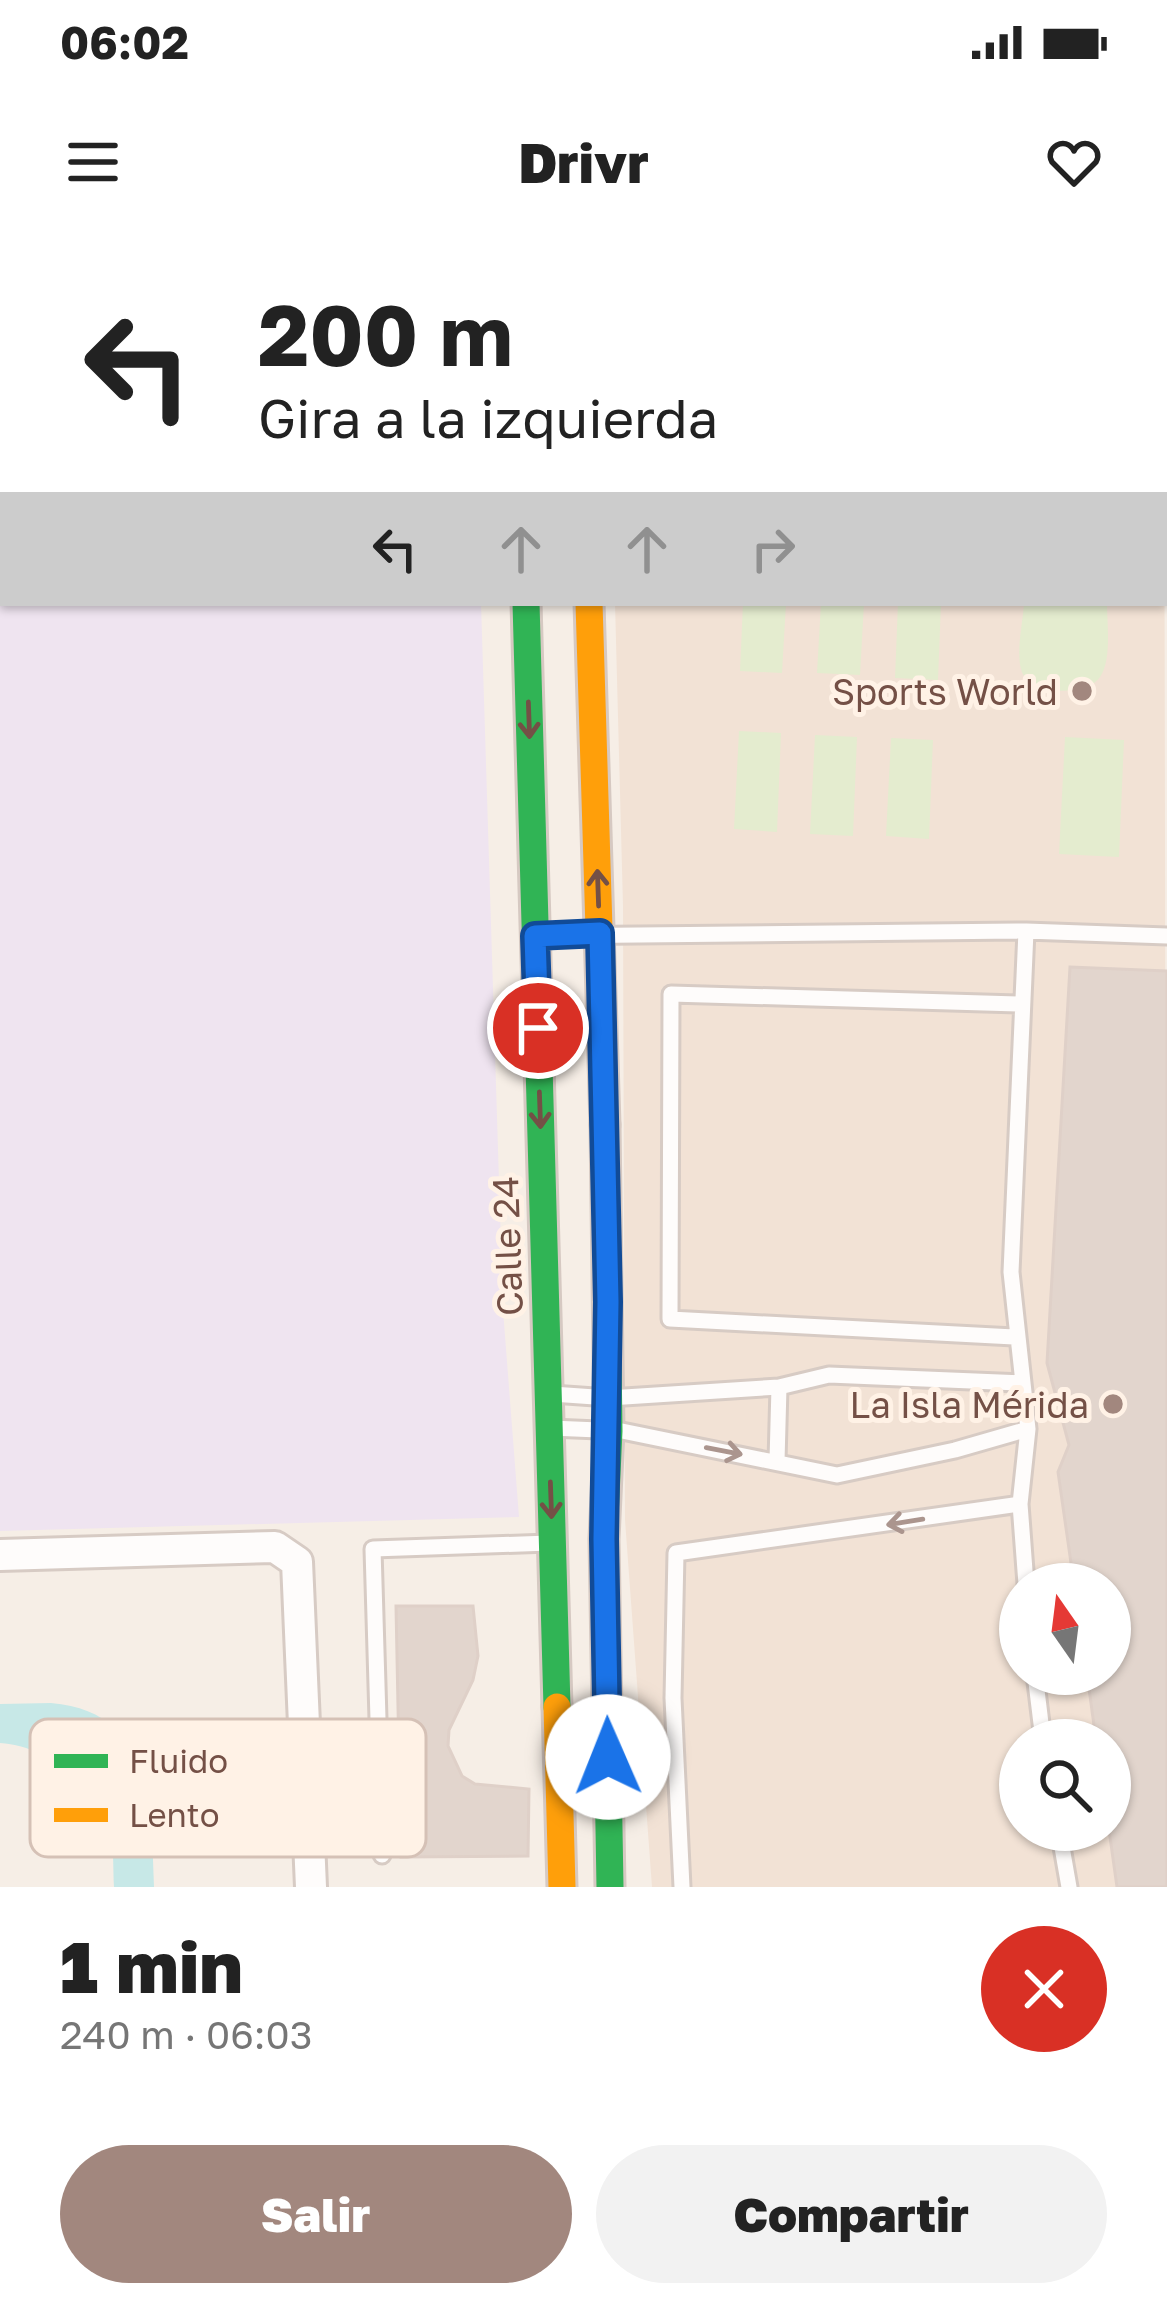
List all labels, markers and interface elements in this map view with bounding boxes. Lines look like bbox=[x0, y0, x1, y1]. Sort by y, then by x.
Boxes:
text: 06:02 bbox=[60, 15, 189, 69]
icon: menu bbox=[60, 129, 126, 195]
icon: heart bbox=[1041, 129, 1107, 195]
text: Drivr bbox=[518, 130, 649, 195]
text: 200 m bbox=[258, 284, 513, 384]
icon: left bbox=[60, 288, 216, 444]
text: Gira a la izquierda bbox=[258, 385, 718, 450]
icon: left bbox=[362, 516, 428, 582]
icon: ahead bbox=[488, 516, 554, 582]
icon: ahead bbox=[614, 516, 680, 582]
icon: right bbox=[740, 516, 806, 582]
place label: Sports World bbox=[832, 670, 1058, 713]
marker: Sports World bbox=[1069, 678, 1095, 704]
one-way arrow bbox=[518, 700, 541, 739]
one-way arrow bbox=[587, 869, 610, 908]
pin bbox=[487, 977, 589, 1079]
icon: arrive bbox=[505, 995, 571, 1061]
one-way arrow bbox=[528, 1090, 551, 1129]
street label: Calle 24 bbox=[483, 1175, 531, 1317]
place label: La Isla Mérida bbox=[850, 1383, 1089, 1426]
marker: La Isla Mérida bbox=[1100, 1391, 1126, 1417]
one-way arrow bbox=[704, 1441, 743, 1463]
one-way arrow bbox=[539, 1480, 562, 1519]
one-way arrow bbox=[886, 1511, 925, 1534]
north arrow bbox=[999, 1563, 1131, 1695]
map controls bbox=[999, 1563, 1131, 1851]
position arrow bbox=[545, 1694, 671, 1820]
legend bbox=[30, 1719, 426, 1857]
button: search bbox=[999, 1719, 1131, 1851]
text: Fluido bbox=[129, 1741, 228, 1780]
text: Lento bbox=[129, 1795, 220, 1834]
text: 1 min bbox=[60, 1922, 243, 2009]
button: close bbox=[981, 1926, 1107, 2052]
text: 240 m · 06:03 bbox=[60, 2011, 313, 2058]
button: Salir bbox=[60, 2145, 572, 2283]
button: Compartir bbox=[596, 2145, 1107, 2283]

